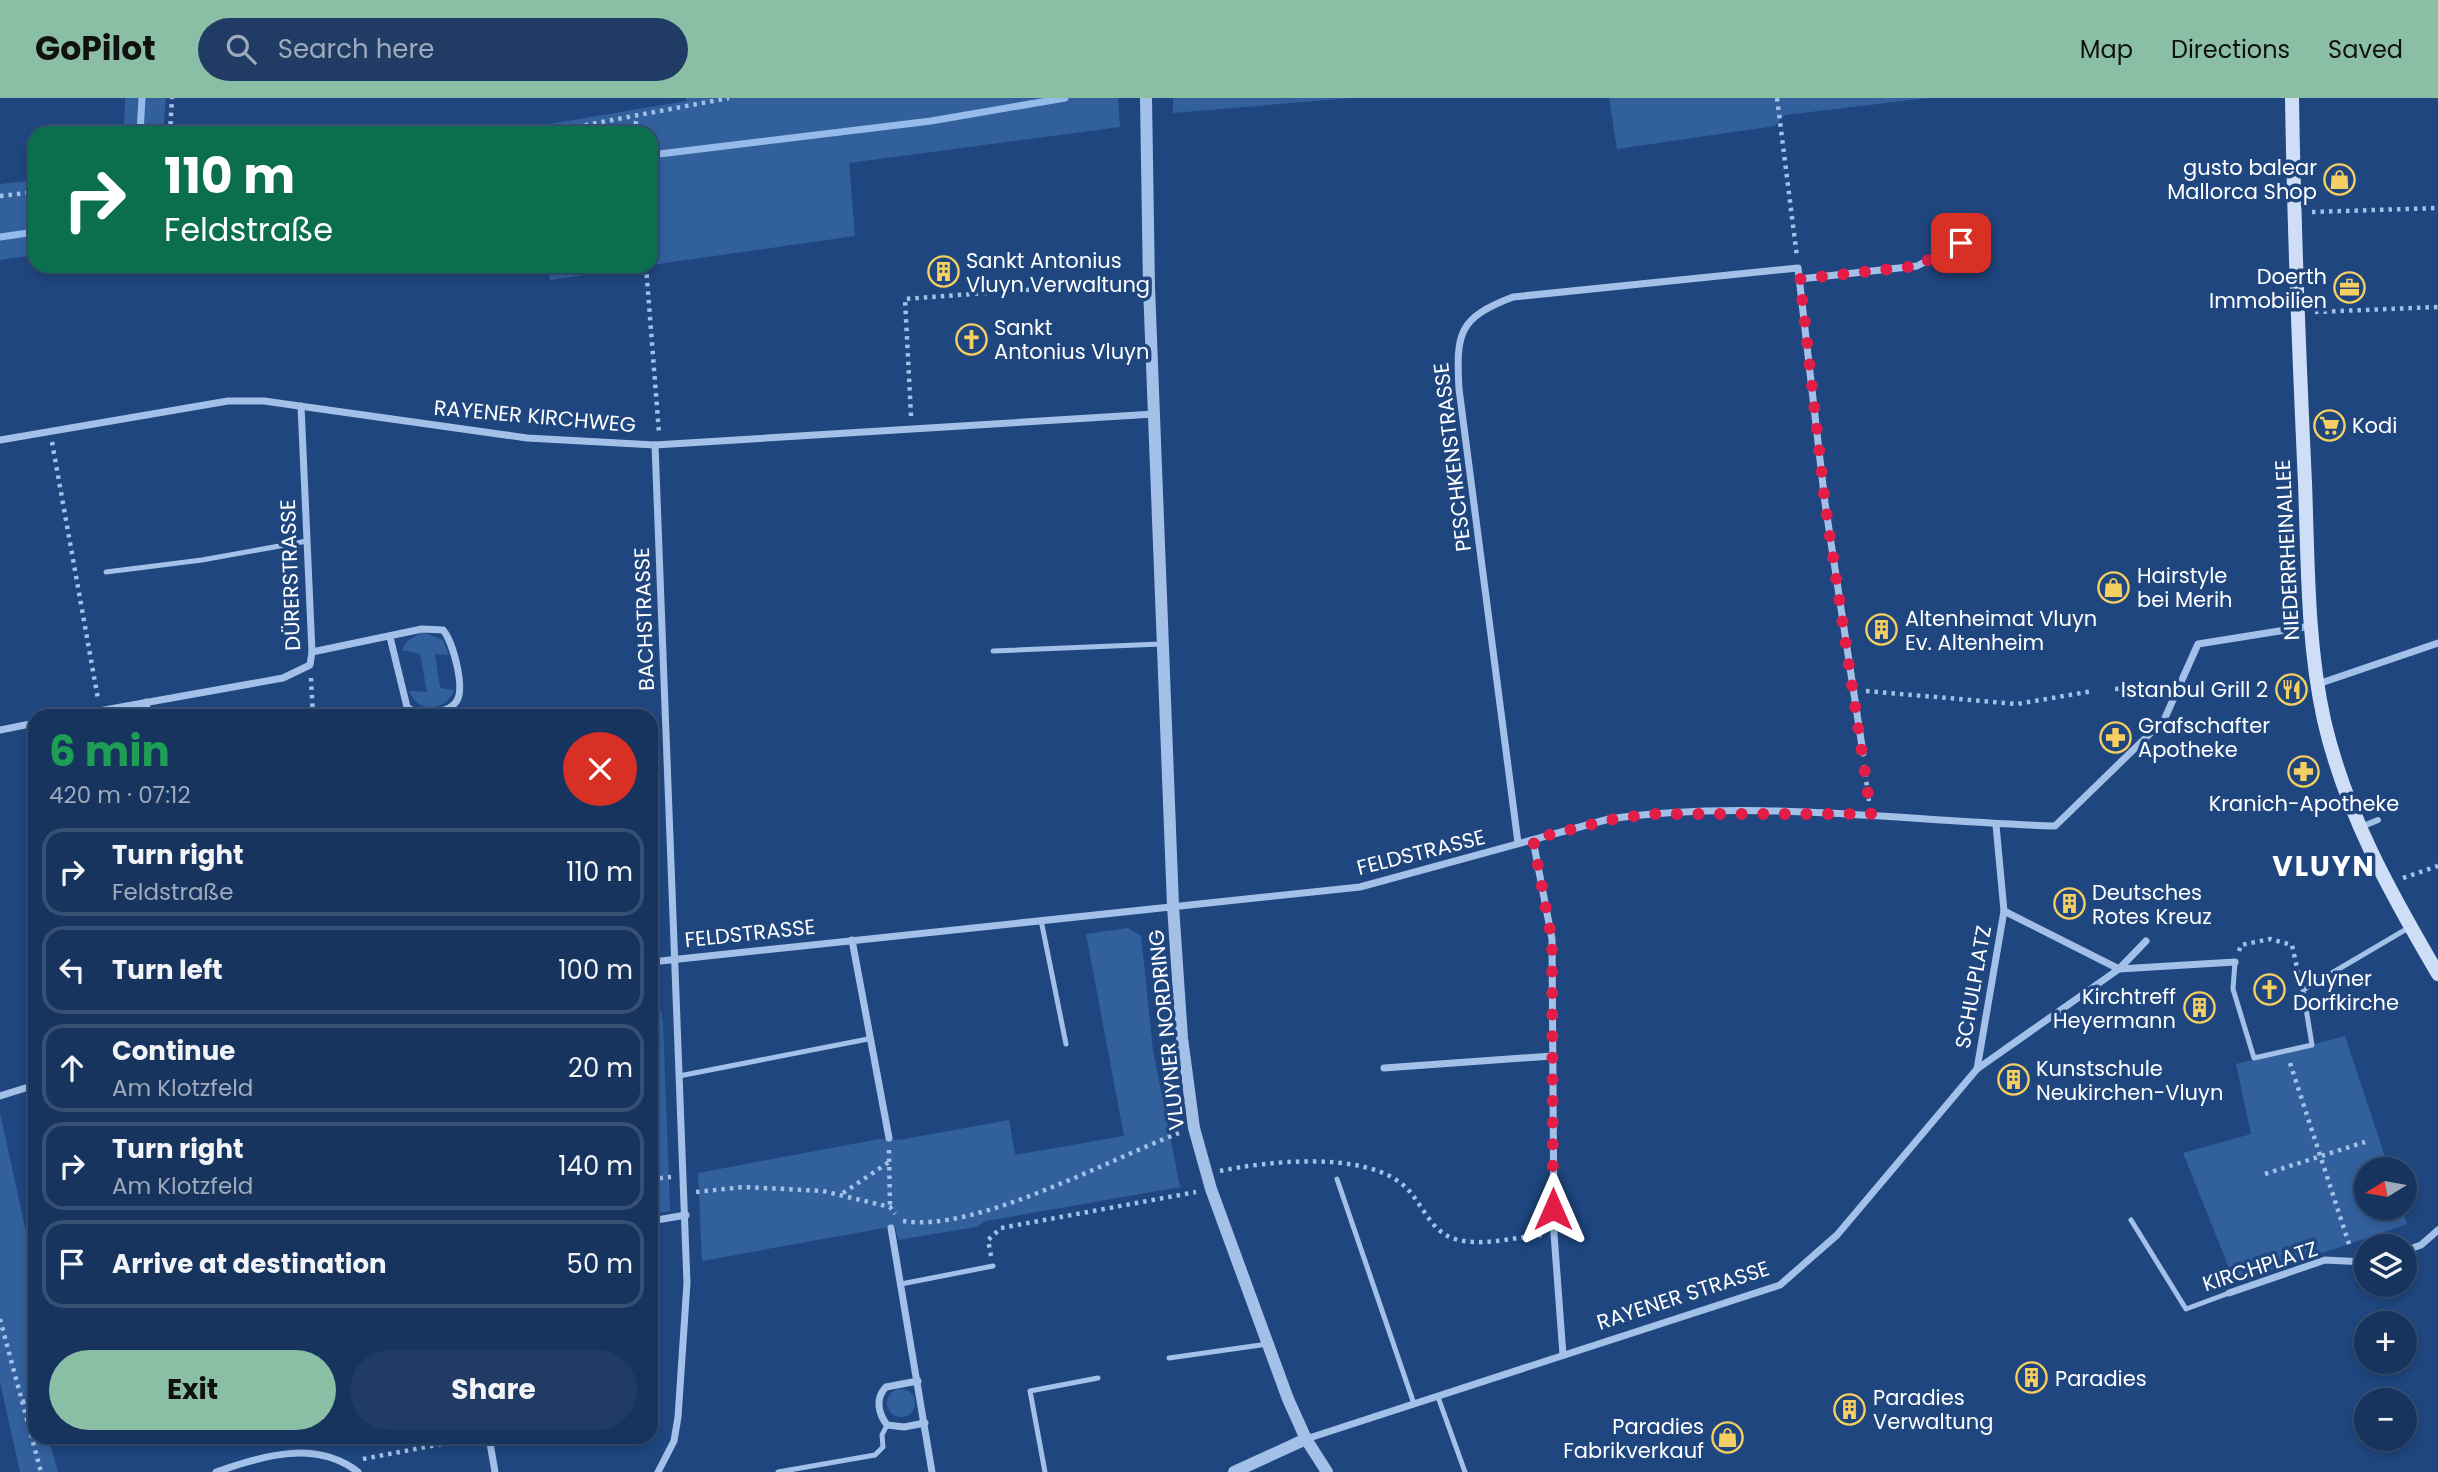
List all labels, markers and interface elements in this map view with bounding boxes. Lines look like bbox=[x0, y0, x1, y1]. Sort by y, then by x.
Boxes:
search box bbox=[198, 18, 688, 81]
text: GoPilot bbox=[35, 25, 156, 72]
icon: search bbox=[222, 30, 260, 68]
text: Search here bbox=[278, 31, 434, 67]
text: Map bbox=[2080, 33, 2133, 66]
text: Directions bbox=[2171, 33, 2290, 66]
text: Saved bbox=[2328, 33, 2403, 66]
text: 110 m bbox=[164, 142, 295, 210]
place label: gusto balear Mallorca Shop bbox=[2167, 153, 2317, 206]
icon: right bbox=[49, 154, 140, 245]
shop icon: gusto balear Mallorca Shop bbox=[2323, 162, 2357, 196]
text: Feldstraße bbox=[164, 207, 333, 252]
pin bbox=[1931, 213, 1991, 273]
icon: arrive bbox=[1942, 224, 1980, 262]
place label: Sankt Antonius Vluyn Verwaltung bbox=[966, 246, 1150, 299]
building icon: Sankt Antonius Vluyn Verwaltung bbox=[926, 255, 960, 289]
place label: Doerth Immobilien bbox=[2209, 262, 2327, 315]
office icon: Doerth Immobilien bbox=[2333, 271, 2367, 305]
place label: Sankt Antonius Vluyn bbox=[994, 313, 1149, 366]
church icon: Sankt Antonius Vluyn bbox=[954, 322, 988, 356]
street label: PESCHKENSTRASSE bbox=[1426, 361, 1478, 553]
street label: RAYENER KIRCHWEG bbox=[433, 393, 637, 439]
supermarket icon: Kodi bbox=[2312, 408, 2346, 442]
place label: Kodi bbox=[2352, 411, 2397, 440]
street label: NIEDERRHEINALLEE bbox=[2268, 459, 2306, 641]
street label: DÜRERSTRASSE bbox=[273, 499, 307, 651]
street label: BACHSTRASSE bbox=[627, 547, 661, 691]
place label: Hairstyle bei Merih bbox=[2137, 561, 2233, 614]
shop icon: Hairstyle bei Merih bbox=[2097, 570, 2131, 604]
place label: Altenheimat Vluyn Ev. Altenheim bbox=[1905, 604, 2097, 657]
building icon: Altenheimat Vluyn Ev. Altenheim bbox=[1865, 613, 1899, 647]
restaurant icon: Istanbul Grill 2 bbox=[2274, 672, 2308, 706]
place label: Istanbul Grill 2 bbox=[2121, 675, 2268, 704]
place label: Grafschafter Apotheke bbox=[2138, 711, 2270, 764]
pharmacy icon: Grafschafter Apotheke bbox=[2098, 720, 2132, 754]
text: 6 min bbox=[49, 722, 170, 781]
button: close bbox=[563, 732, 637, 806]
pharmacy icon: Kranich-Apotheke bbox=[2287, 754, 2321, 788]
text: 420 m · 07:12 bbox=[49, 779, 191, 811]
place label: Kranich-Apotheke bbox=[2209, 789, 2399, 818]
street label: FELDSTRASSE bbox=[1354, 822, 1488, 882]
text: Turn right bbox=[112, 837, 244, 873]
district label: VLUYN bbox=[2272, 847, 2376, 886]
icon: right bbox=[53, 853, 91, 891]
text: 110 m bbox=[566, 854, 633, 890]
text: Feldstraße bbox=[112, 876, 234, 908]
place label: Deutsches Rotes Kreuz bbox=[2092, 878, 2212, 931]
building icon: Deutsches Rotes Kreuz bbox=[2052, 887, 2086, 921]
street label: FELDSTRASSE bbox=[683, 912, 817, 954]
street label: SCHULPLATZ bbox=[1948, 923, 1998, 1051]
street label: VLUYNER NORDRING bbox=[1141, 928, 1191, 1132]
icon: left bbox=[53, 951, 91, 989]
text: Turn left bbox=[112, 952, 223, 988]
text: 100 m bbox=[558, 952, 633, 988]
place label: Vluyner Dorfkirche bbox=[2293, 964, 2399, 1017]
church icon: Vluyner Dorfkirche bbox=[2253, 973, 2287, 1007]
place label: Kirchtreff Heyermann bbox=[2053, 982, 2176, 1035]
building icon: Kirchtreff Heyermann bbox=[2182, 991, 2216, 1025]
text: Continue bbox=[112, 1033, 235, 1069]
icon: ahead bbox=[53, 1049, 91, 1087]
text: 20 m bbox=[568, 1050, 633, 1086]
place label: Kunstschule Neukirchen-Vluyn bbox=[2036, 1054, 2223, 1107]
building icon: Kunstschule Neukirchen-Vluyn bbox=[1996, 1063, 2030, 1097]
text: Am Klotzfeld bbox=[112, 1072, 253, 1104]
text: Turn right bbox=[112, 1131, 244, 1167]
icon: right bbox=[53, 1147, 91, 1185]
text: 140 m bbox=[558, 1148, 633, 1184]
north arrow bbox=[2354, 1157, 2417, 1220]
map controls bbox=[2354, 1157, 2417, 1451]
text: Am Klotzfeld bbox=[112, 1170, 253, 1202]
position arrow bbox=[1516, 1172, 1590, 1246]
street label: KIRCHPLATZ bbox=[2199, 1234, 2321, 1298]
button: layers bbox=[2354, 1234, 2417, 1297]
icon: arrive bbox=[53, 1245, 91, 1283]
text: Arrive at destination bbox=[112, 1246, 387, 1282]
text: 50 m bbox=[567, 1246, 633, 1282]
street label: RAYENER STRASSE bbox=[1593, 1253, 1773, 1337]
button: + bbox=[2354, 1311, 2417, 1374]
button: Exit bbox=[49, 1350, 336, 1430]
button: Share bbox=[350, 1350, 637, 1430]
building icon: Paradies bbox=[2015, 1361, 2049, 1395]
place label: Paradies bbox=[2055, 1364, 2147, 1393]
place label: Paradies Verwaltung bbox=[1873, 1383, 1993, 1436]
button: − bbox=[2354, 1388, 2417, 1451]
building icon: Paradies Verwaltung bbox=[1833, 1392, 1867, 1426]
place label: Paradies Fabrikverkauf bbox=[1563, 1412, 1704, 1465]
shop icon: Paradies Fabrikverkauf bbox=[1710, 1421, 1744, 1455]

